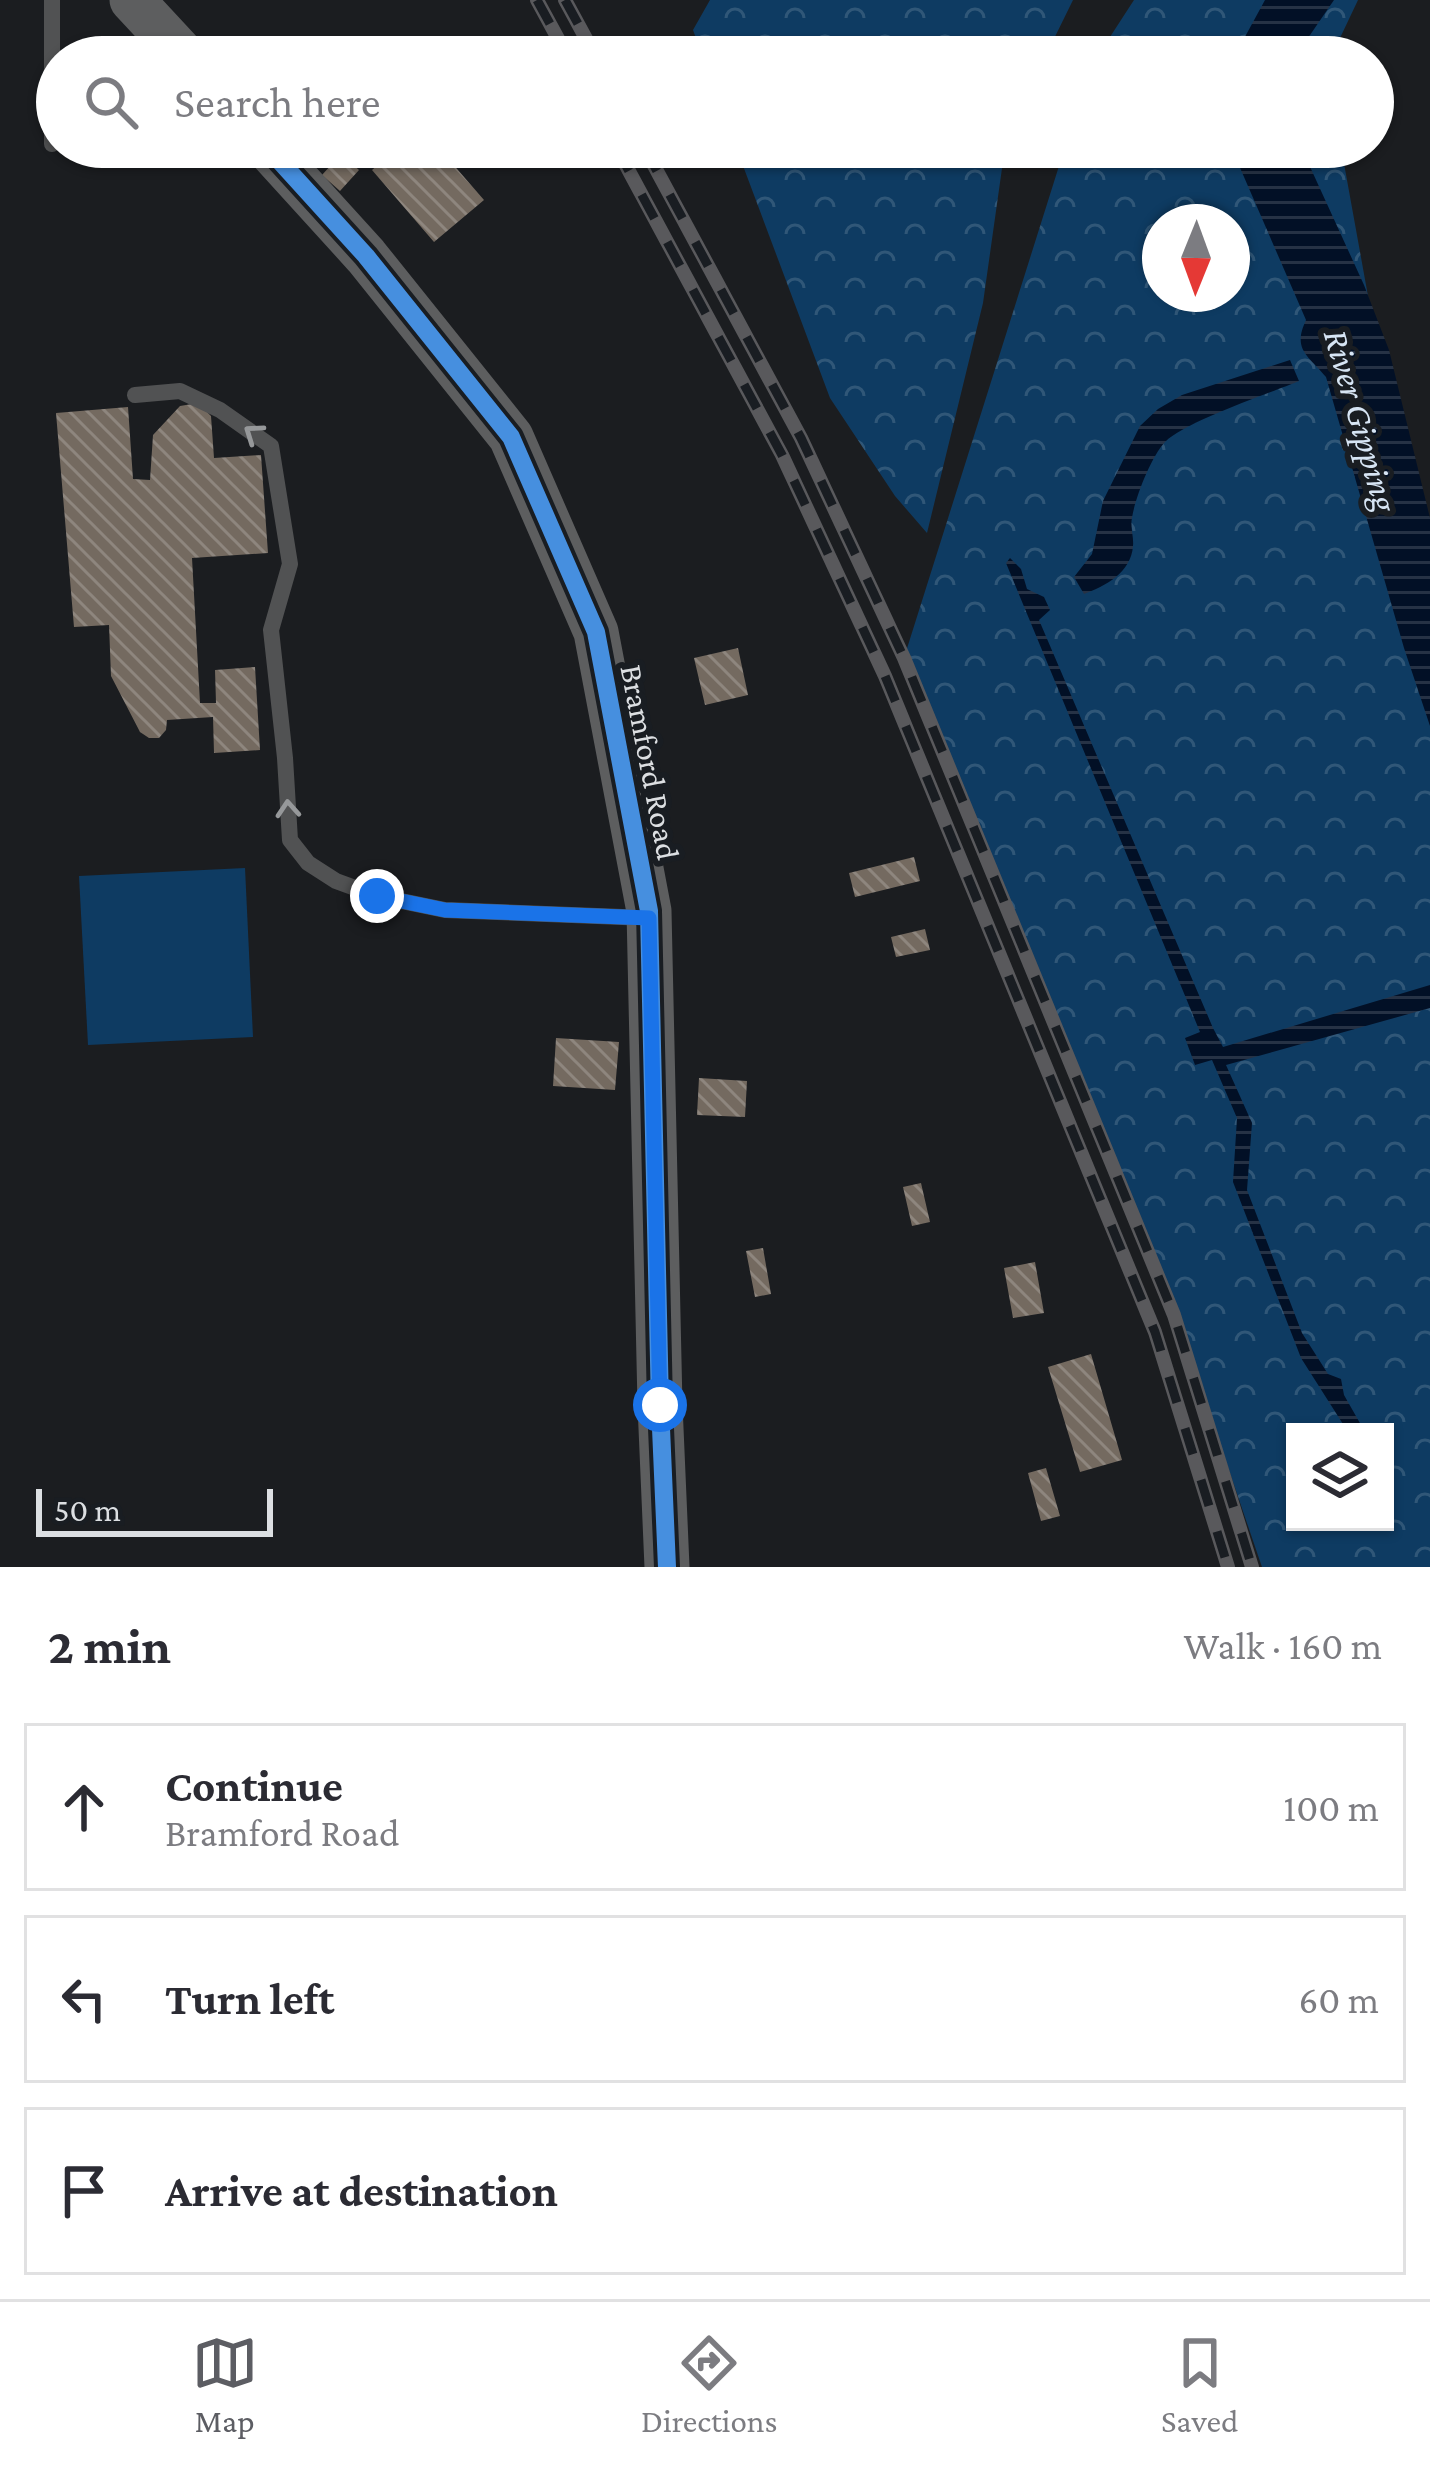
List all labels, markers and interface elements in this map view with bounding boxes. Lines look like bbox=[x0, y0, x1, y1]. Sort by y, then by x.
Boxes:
search box bbox=[36, 36, 1394, 168]
icon: search bbox=[78, 69, 144, 135]
text: Search here bbox=[174, 77, 381, 127]
north arrow bbox=[1142, 204, 1250, 312]
water label: River Gipping bbox=[1316, 324, 1406, 517]
one-way arrow bbox=[245, 426, 266, 448]
street label: Bramford Road bbox=[613, 661, 688, 863]
one-way arrow bbox=[275, 799, 301, 818]
route end bbox=[350, 869, 404, 923]
route start bbox=[633, 1378, 687, 1432]
map controls bbox=[1286, 1423, 1394, 1531]
button: layers bbox=[1286, 1423, 1394, 1531]
scale bar bbox=[36, 1483, 273, 1536]
text: 50 m bbox=[54, 1491, 121, 1528]
text: 2 min bbox=[48, 1617, 171, 1674]
text: Walk · 160 m bbox=[1184, 1624, 1382, 1667]
text: Continue bbox=[165, 1761, 343, 1811]
icon: ahead bbox=[51, 1774, 117, 1840]
text: 100 m bbox=[1283, 1786, 1379, 1829]
text: Bramford Road bbox=[165, 1811, 399, 1854]
icon: left bbox=[51, 1966, 117, 2032]
text: Turn left bbox=[165, 1974, 334, 2024]
text: 60 m bbox=[1298, 1978, 1379, 2021]
icon: arrive bbox=[51, 2158, 117, 2224]
text: Arrive at destination bbox=[165, 2166, 558, 2216]
tab: Map bbox=[192, 2330, 258, 2439]
tab: Directions bbox=[641, 2330, 778, 2439]
tab: Saved bbox=[1161, 2330, 1238, 2439]

